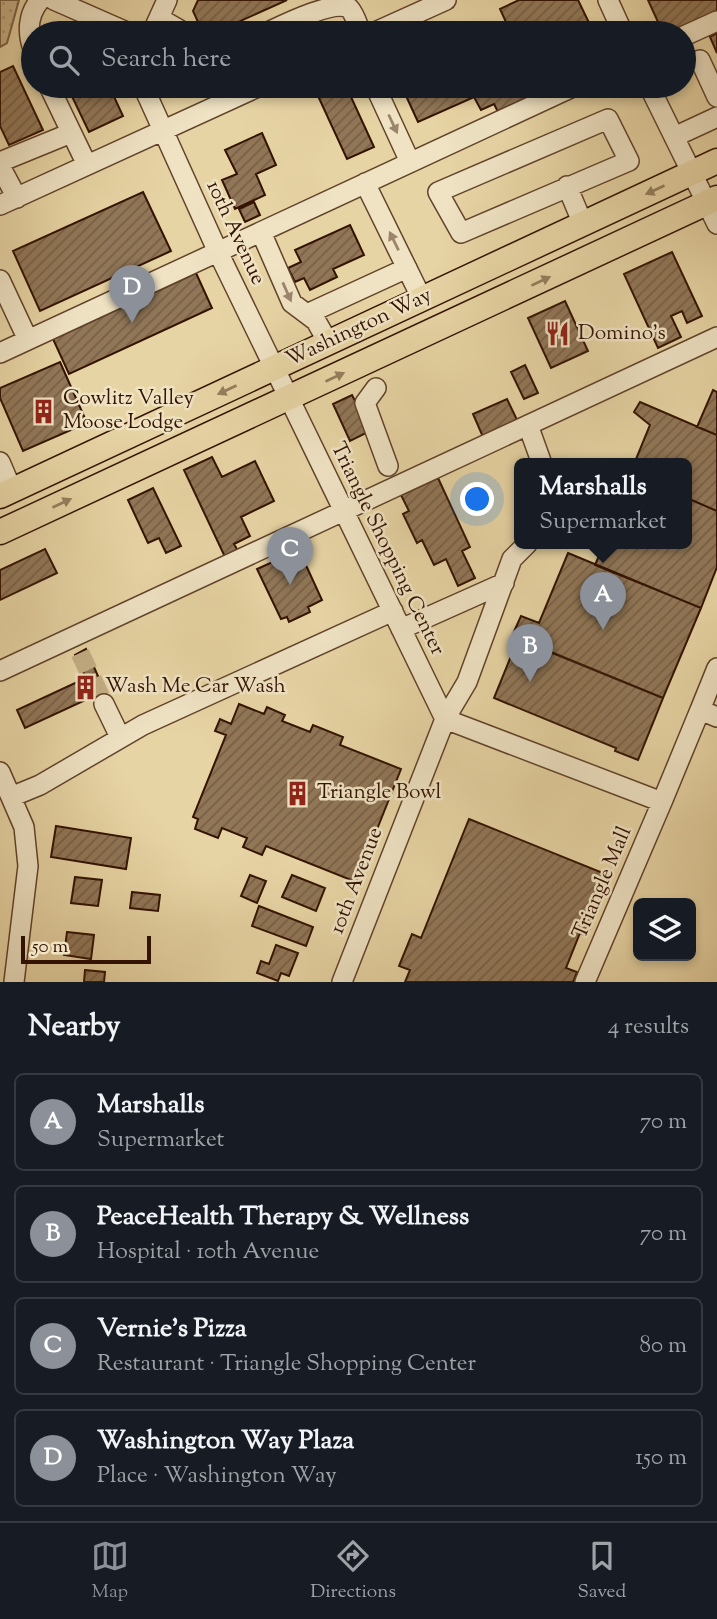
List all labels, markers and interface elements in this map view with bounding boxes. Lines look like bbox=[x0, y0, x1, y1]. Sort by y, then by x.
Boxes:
search box bbox=[21, 21, 696, 98]
icon: search bbox=[45, 41, 83, 79]
text: Search here bbox=[101, 41, 231, 78]
one-way arrow bbox=[387, 114, 399, 134]
street label: 10th Avenue bbox=[198, 176, 272, 290]
one-way arrow bbox=[645, 184, 665, 195]
one-way arrow bbox=[388, 231, 399, 251]
pin: D bbox=[109, 265, 155, 323]
one-way arrow bbox=[531, 275, 551, 286]
street label: Washington Way bbox=[281, 281, 438, 375]
one-way arrow bbox=[282, 282, 293, 302]
place label: Domino's bbox=[578, 319, 666, 349]
restaurant icon: Domino's bbox=[544, 320, 572, 348]
one-way arrow bbox=[325, 371, 345, 383]
place label: Cowlitz Valley Moose Lodge bbox=[63, 384, 194, 438]
one-way arrow bbox=[217, 384, 237, 395]
building icon: Cowlitz Valley Moose Lodge bbox=[29, 397, 57, 425]
street label: Triangle Shopping Center bbox=[322, 437, 452, 661]
popup bbox=[514, 458, 692, 549]
text: Marshalls bbox=[539, 469, 647, 506]
your location bbox=[460, 482, 494, 516]
one-way arrow bbox=[52, 497, 72, 509]
text: Supermarket bbox=[539, 506, 667, 539]
pin: C bbox=[267, 527, 313, 585]
pin: A bbox=[580, 572, 626, 630]
pin: B bbox=[507, 624, 553, 682]
place label: Wash Me Car Wash bbox=[105, 672, 286, 702]
building icon: Wash Me Car Wash bbox=[71, 673, 99, 701]
place label: Triangle Bowl bbox=[317, 778, 442, 808]
building icon: Triangle Bowl bbox=[283, 779, 311, 807]
street label: Triangle Mall bbox=[566, 822, 640, 944]
street label: 10th Avenue bbox=[323, 823, 391, 939]
map controls bbox=[633, 898, 696, 961]
button: layers bbox=[633, 898, 696, 961]
scale bar bbox=[21, 933, 150, 965]
text: 50 m bbox=[32, 934, 68, 961]
text: Nearby bbox=[28, 1006, 120, 1049]
text: 4 results bbox=[608, 1011, 689, 1044]
text: Marshalls bbox=[97, 1087, 204, 1124]
text: A bbox=[44, 1106, 62, 1139]
text: 70 m bbox=[640, 1106, 687, 1139]
text: Supermarket bbox=[97, 1124, 224, 1157]
text: PeaceHealth Therapy & Wellness bbox=[97, 1199, 469, 1236]
text: B bbox=[46, 1218, 60, 1251]
text: 70 m bbox=[640, 1218, 687, 1251]
text: Hospital · 10th Avenue bbox=[97, 1236, 319, 1269]
text: Vernie's Pizza bbox=[97, 1311, 247, 1348]
text: C bbox=[44, 1330, 62, 1363]
text: 80 m bbox=[639, 1330, 687, 1363]
text: Restaurant · Triangle Shopping Center bbox=[97, 1348, 476, 1381]
text: Washington Way Plaza bbox=[97, 1423, 354, 1460]
text: D bbox=[44, 1442, 62, 1475]
text: 150 m bbox=[635, 1442, 687, 1475]
text: Place · Washington Way bbox=[97, 1460, 337, 1493]
tab: Map bbox=[91, 1537, 129, 1606]
tab: Directions bbox=[310, 1537, 396, 1606]
tab: Saved bbox=[577, 1537, 626, 1606]

